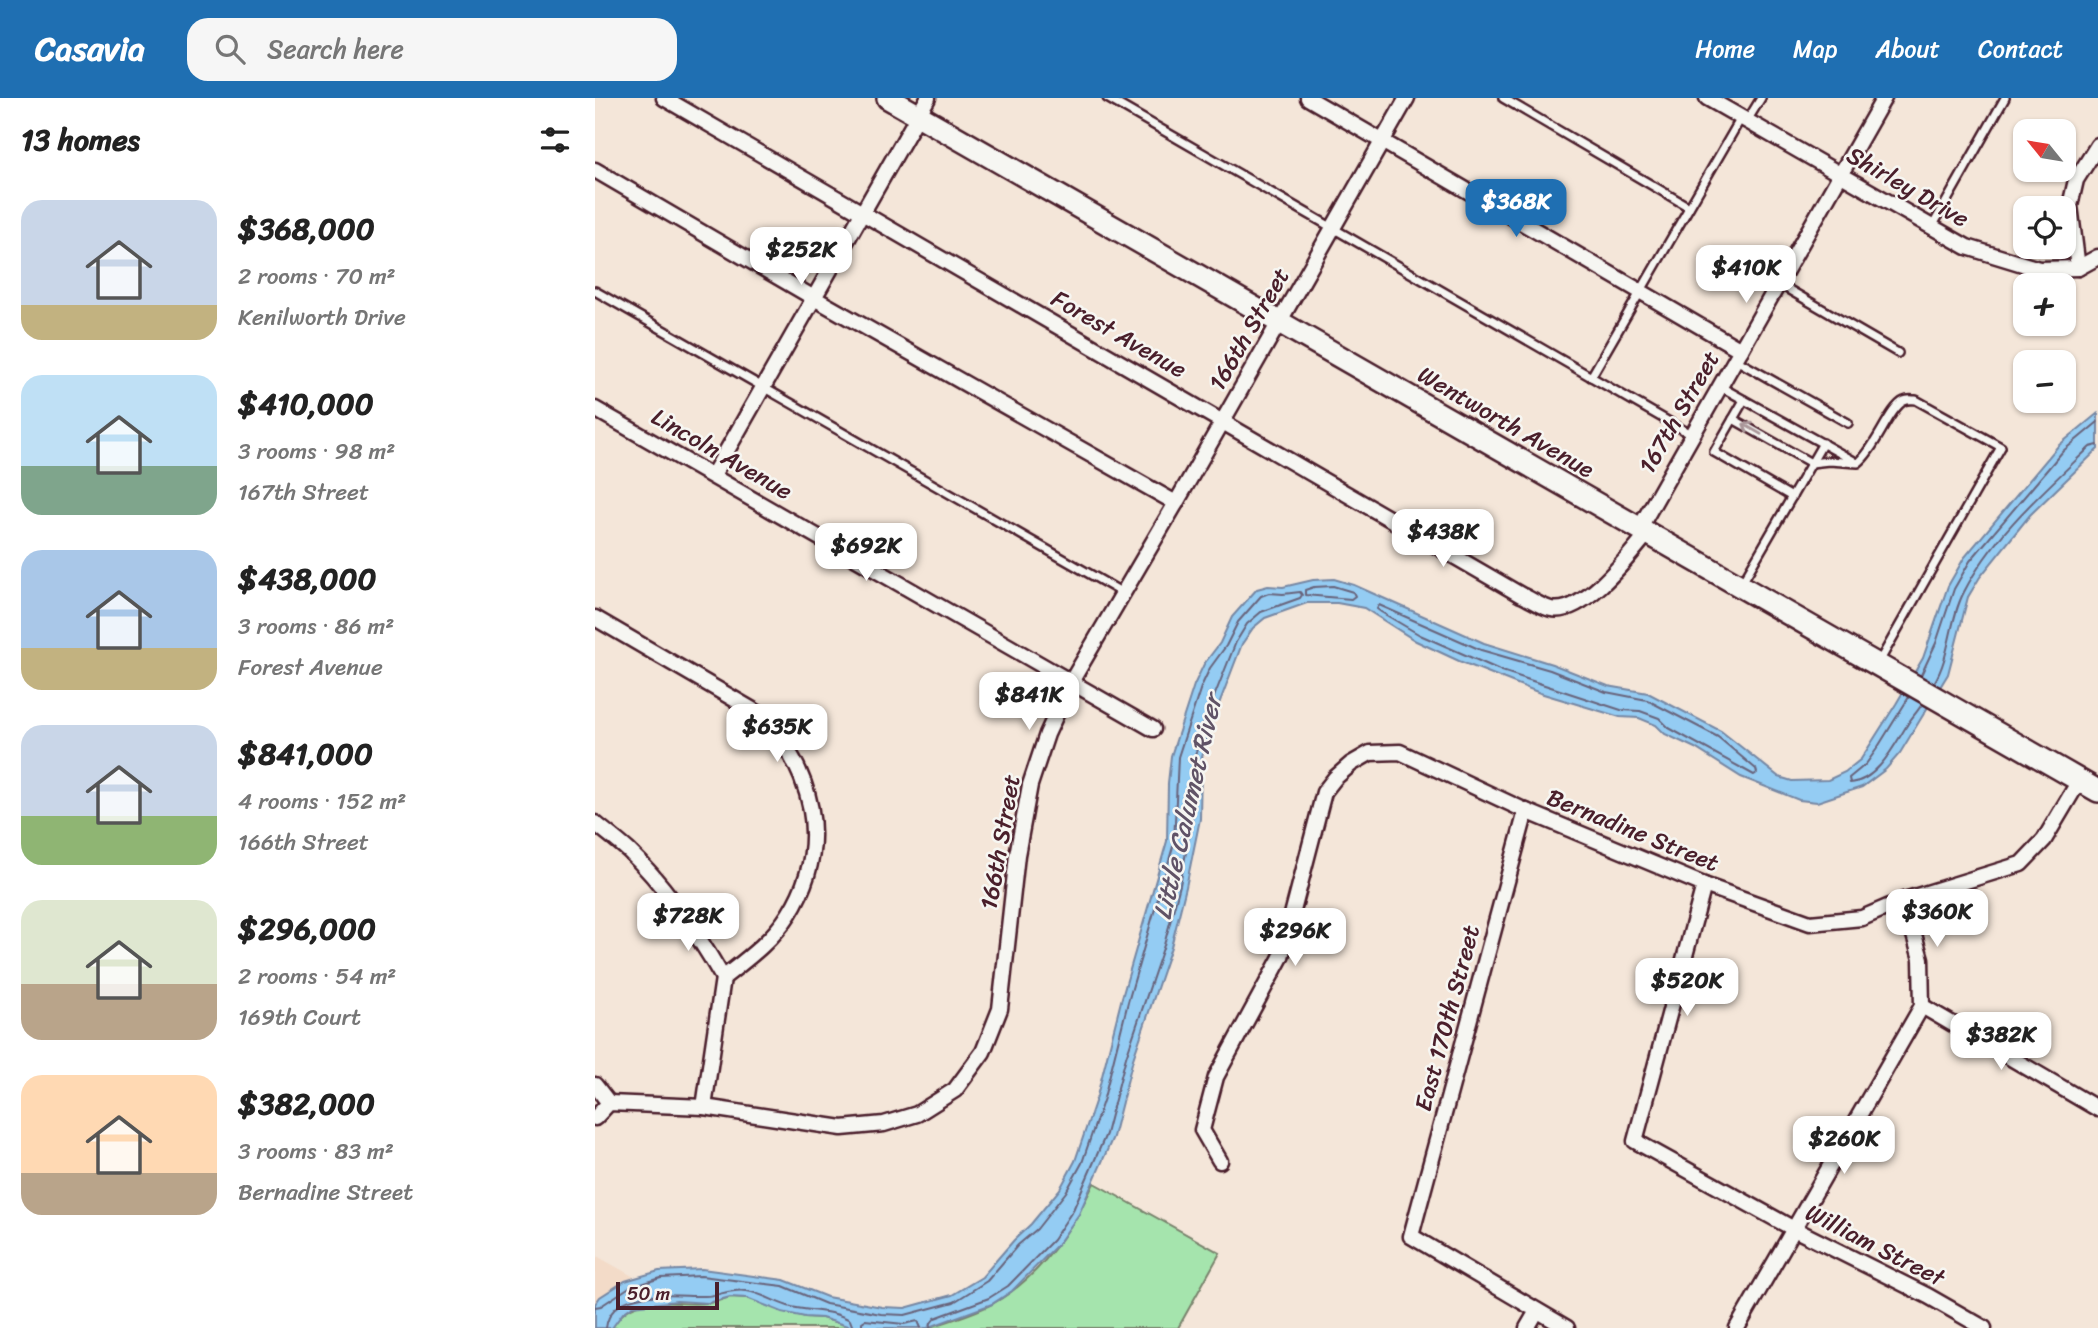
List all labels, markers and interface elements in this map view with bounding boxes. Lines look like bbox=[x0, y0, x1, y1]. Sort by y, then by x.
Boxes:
search box bbox=[187, 18, 677, 81]
text: Casavia bbox=[35, 20, 145, 78]
text: Search here bbox=[267, 26, 404, 72]
text: Home bbox=[1695, 28, 1755, 70]
text: Map bbox=[1793, 28, 1837, 70]
text: About bbox=[1875, 28, 1940, 70]
text: Contact bbox=[1978, 28, 2063, 70]
icon: search bbox=[211, 30, 249, 68]
text: 13 homes bbox=[21, 113, 140, 167]
north arrow bbox=[2013, 119, 2075, 182]
map controls bbox=[2013, 119, 2076, 413]
icon: filters bbox=[536, 121, 574, 159]
street label: Shirley Drive bbox=[1838, 135, 1978, 239]
pin: $368K bbox=[1467, 180, 1565, 239]
text: $368K bbox=[1481, 181, 1551, 222]
button: locate bbox=[2013, 196, 2076, 259]
text: $368,000 bbox=[238, 202, 375, 256]
icon: home bbox=[77, 228, 161, 312]
pin: $252K bbox=[752, 228, 850, 287]
text: $252K bbox=[766, 229, 836, 270]
pin: $410K bbox=[1697, 246, 1795, 305]
text: $410K bbox=[1712, 247, 1780, 288]
text: 2 rooms · 70 m² bbox=[238, 256, 396, 297]
street label: 166th Street bbox=[1197, 259, 1301, 399]
button: + bbox=[2013, 273, 2076, 336]
street label: Forest Avenue bbox=[1043, 278, 1195, 390]
text: Kenilworth Drive bbox=[238, 297, 406, 338]
street label: 167th Street bbox=[1627, 342, 1731, 482]
button: − bbox=[2013, 350, 2076, 413]
street label: Wentworth Avenue bbox=[1409, 354, 1603, 490]
text: $410,000 bbox=[238, 377, 374, 431]
street label: Lincoln Avenue bbox=[643, 396, 801, 512]
icon: home bbox=[77, 403, 161, 487]
one-way arrow bbox=[1742, 422, 1762, 436]
text: 3 rooms · 98 m² bbox=[238, 431, 395, 472]
text: 167th Street bbox=[238, 472, 369, 513]
pin: $438K bbox=[1394, 510, 1492, 569]
text: $438K bbox=[1408, 511, 1478, 552]
pin: $692K bbox=[817, 524, 915, 583]
text: $692K bbox=[831, 525, 901, 566]
text: $438,000 bbox=[238, 552, 376, 606]
icon: home bbox=[77, 578, 161, 662]
text: 3 rooms · 86 m² bbox=[238, 606, 394, 647]
text: Forest Avenue bbox=[238, 647, 383, 688]
pin: $841K bbox=[980, 672, 1078, 732]
text: $841K bbox=[995, 674, 1063, 715]
water label: Little Calumet River bbox=[1139, 686, 1236, 924]
pin: $635K bbox=[728, 704, 826, 764]
text: $635K bbox=[742, 706, 812, 747]
text: $841,000 bbox=[238, 727, 373, 781]
icon: home bbox=[77, 753, 161, 837]
street label: 166th Street bbox=[967, 771, 1033, 913]
street label: Bernadine Street bbox=[1540, 776, 1726, 884]
text: 4 rooms · 152 m² bbox=[238, 781, 406, 822]
text: 166th Street bbox=[238, 822, 369, 863]
pin: $360K bbox=[1888, 890, 1986, 949]
text: $360K bbox=[1902, 891, 1972, 932]
pin: $728K bbox=[639, 894, 737, 953]
text: $728K bbox=[653, 895, 723, 936]
text: $296,000 bbox=[238, 902, 376, 956]
pin: $296K bbox=[1246, 908, 1344, 968]
text: $296K bbox=[1260, 910, 1330, 951]
street label: East 170th Street bbox=[1402, 920, 1492, 1116]
icon: home bbox=[77, 928, 161, 1012]
text: 2 rooms · 54 m² bbox=[238, 956, 396, 997]
pin: $520K bbox=[1638, 958, 1736, 1018]
text: $520K bbox=[1651, 960, 1723, 1001]
text: 169th Court bbox=[238, 997, 361, 1038]
pin: $382K bbox=[1952, 1012, 2050, 1072]
text: $382K bbox=[1966, 1014, 2036, 1055]
text: $382,000 bbox=[238, 1077, 375, 1131]
icon: home bbox=[77, 1103, 161, 1187]
pin: $260K bbox=[1795, 1116, 1893, 1176]
text: $260K bbox=[1809, 1118, 1879, 1159]
text: 3 rooms · 83 m² bbox=[238, 1131, 394, 1172]
text: Bernadine Street bbox=[238, 1172, 413, 1213]
street label: William Street bbox=[1798, 1192, 1953, 1299]
text: 50 m bbox=[627, 1277, 670, 1310]
scale bar bbox=[616, 1279, 719, 1311]

